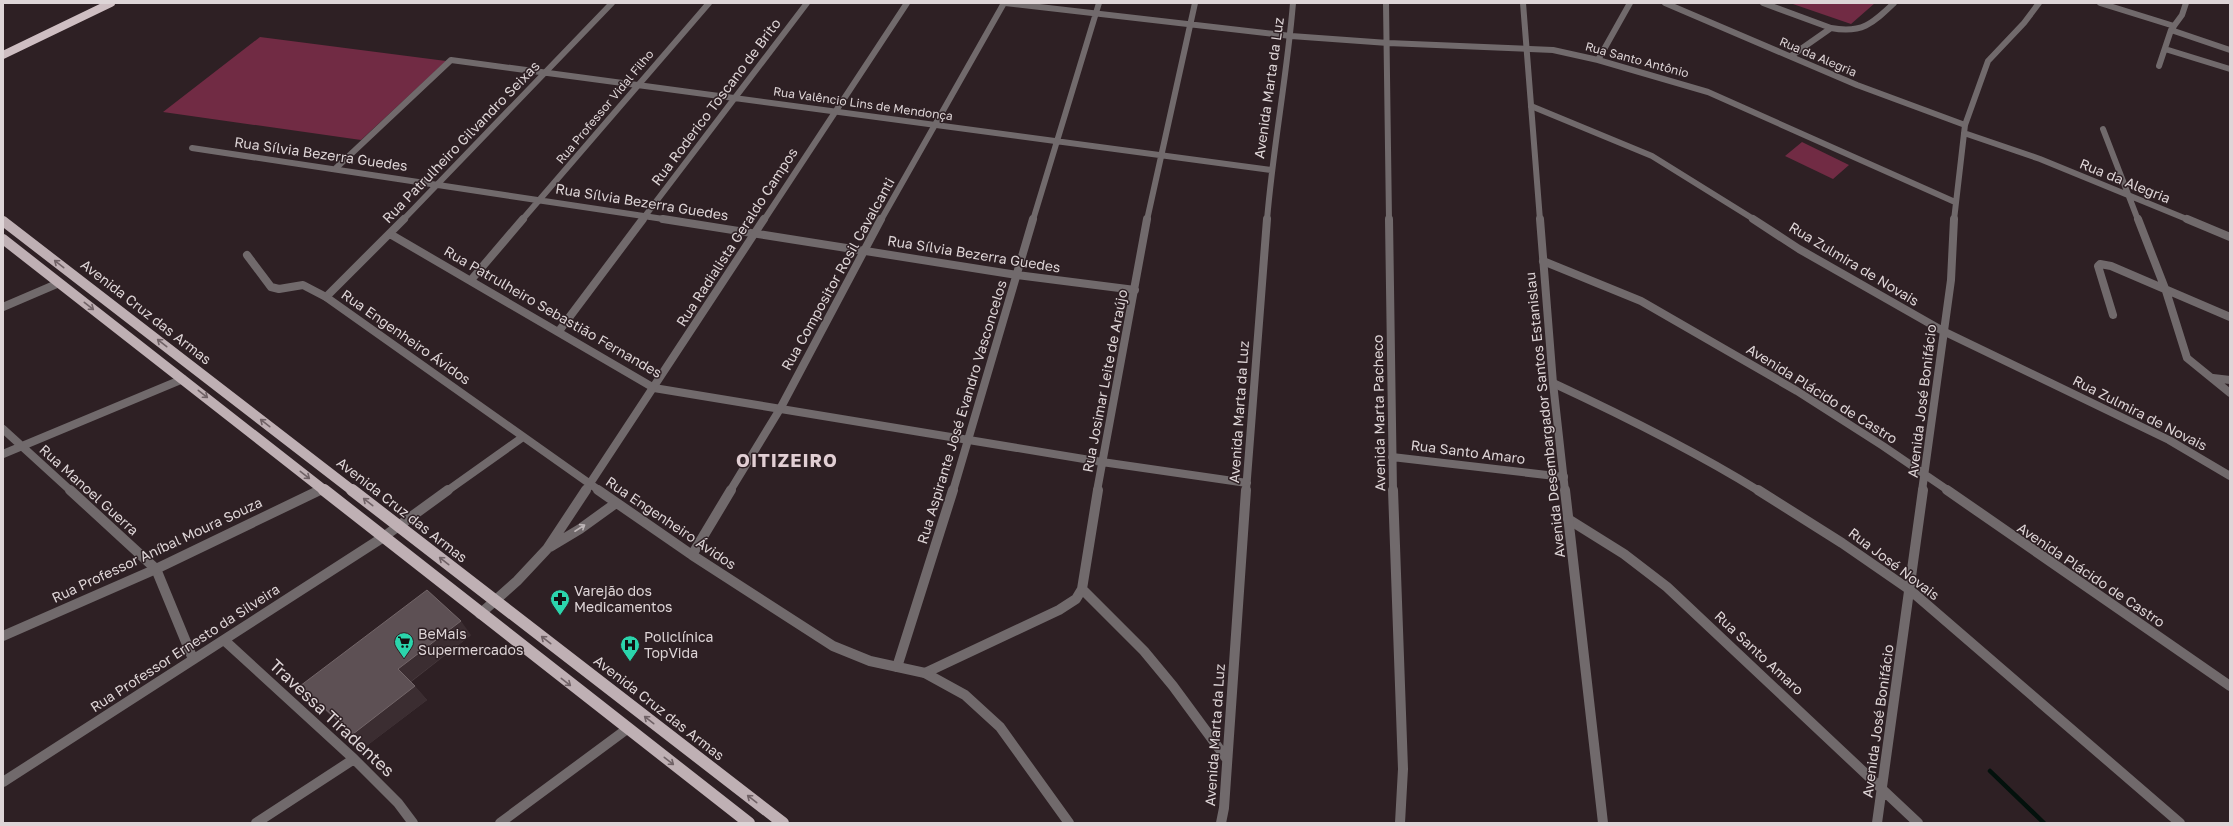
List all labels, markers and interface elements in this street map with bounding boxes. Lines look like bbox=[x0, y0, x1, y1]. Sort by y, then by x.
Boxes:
street label: Rua Roderico Toscano de Brito bbox=[647, 15, 784, 188]
street label: Avenida Marta da Luz bbox=[1250, 16, 1287, 160]
street label: Rua da Alegria bbox=[1777, 33, 1859, 80]
street label: Rua Santo Antônio bbox=[1584, 38, 1691, 81]
street label: Rua Professor Vidal Filho bbox=[552, 47, 657, 167]
street label: Rua Patrulheiro Gilvandro Seixas bbox=[378, 57, 543, 226]
street label: Rua Valêncio Lins de Mendonça bbox=[772, 83, 954, 124]
street label: Rua Sílvia Bezerra Guedes bbox=[233, 133, 409, 174]
street label: Rua Radialista Geraldo Campos bbox=[672, 144, 801, 329]
street label: Rua da Alegria bbox=[2077, 155, 2173, 206]
street label: Rua Compositor Rosil Cavalcanti bbox=[777, 174, 898, 373]
street label: Rua Sílvia Bezerra Guedes bbox=[554, 179, 730, 224]
street label: Rua Zulmira de Novais bbox=[1786, 218, 1922, 309]
street label: Rua Sílvia Bezerra Guedes bbox=[886, 231, 1062, 276]
street label: Rua Patrulheiro Sebastião Fernandes bbox=[441, 242, 665, 381]
street label: Avenida Cruz das Armas bbox=[78, 255, 215, 368]
one-way arrow bbox=[54, 260, 65, 268]
street label: Avenida Desembargador Santos Estanislau bbox=[1521, 271, 1568, 559]
street label: Rua Aspirante José Evandro Vasconcelos bbox=[913, 278, 1010, 546]
street label: Rua Engenheiro Ávidos bbox=[338, 285, 474, 388]
street label: Rua Josimar Leite de Araújo bbox=[1078, 288, 1131, 474]
one-way arrow bbox=[84, 302, 95, 310]
street label: Avenida José Bonifácio bbox=[1904, 323, 1939, 479]
street label: Avenida Marta Pacheco bbox=[1369, 335, 1388, 491]
one-way arrow bbox=[157, 339, 168, 348]
street label: Avenida Marta da Luz bbox=[1225, 340, 1252, 484]
street label: Avenida Plácido de Castro bbox=[1744, 340, 1901, 447]
street label: Rua Zulmira de Novais bbox=[2070, 371, 2210, 454]
one-way arrow bbox=[197, 390, 208, 399]
one-way arrow bbox=[260, 419, 271, 427]
street label: Rua Santo Amaro bbox=[1410, 436, 1526, 467]
street label: Rua Manoel Guerra bbox=[36, 441, 142, 539]
district label: OITIZEIRO bbox=[736, 449, 838, 471]
street label: Avenida Cruz das Armas bbox=[334, 453, 471, 566]
one-way arrow bbox=[299, 471, 310, 479]
street label: Rua Engenheiro Ávidos bbox=[603, 473, 740, 573]
street label: Rua Professor Aníbal Moura Souza bbox=[49, 493, 265, 606]
one-way arrow bbox=[362, 498, 373, 507]
street label: Avenida Plácido de Castro bbox=[2014, 519, 2168, 630]
one-way arrow bbox=[575, 524, 586, 533]
street label: Rua José Novais bbox=[1845, 524, 1943, 603]
one-way arrow bbox=[438, 556, 449, 565]
street label: Rua Professor Ernesto da Silveira bbox=[87, 580, 283, 715]
place label: Varejão dos Medicamentos bbox=[574, 582, 672, 615]
pharmacy icon: Varejão dos Medicamentos bbox=[549, 588, 571, 616]
street label: Rua Santo Amaro bbox=[1711, 607, 1807, 698]
place label: BeMais Supermercados bbox=[418, 625, 523, 658]
place label: Policlínica TopVida bbox=[644, 628, 713, 661]
supermarket icon: BeMais Supermercados bbox=[393, 631, 415, 659]
hospital icon: Policlínica TopVida bbox=[619, 634, 641, 662]
one-way arrow bbox=[541, 636, 552, 644]
street label: Avenida José Bonifácio bbox=[1858, 643, 1897, 799]
street label: Avenida Cruz das Armas bbox=[591, 651, 728, 764]
street label: Travessa Tiradentes bbox=[266, 654, 399, 781]
street label: Avenida Marta da Luz bbox=[1201, 663, 1228, 807]
one-way arrow bbox=[561, 677, 572, 686]
one-way arrow bbox=[644, 715, 655, 724]
one-way arrow bbox=[663, 757, 674, 766]
one-way arrow bbox=[747, 795, 758, 803]

